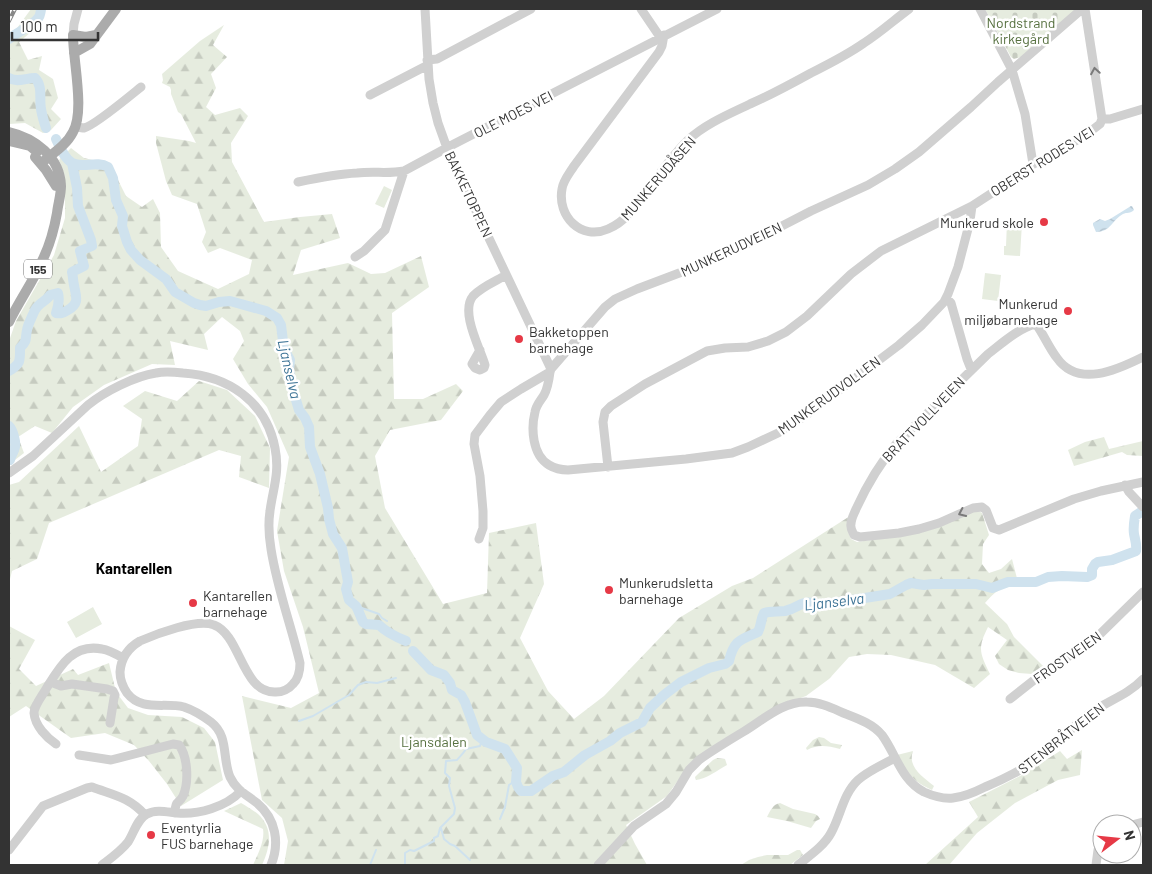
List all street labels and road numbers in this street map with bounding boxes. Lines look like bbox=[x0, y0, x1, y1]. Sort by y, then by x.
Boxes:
street label: OLE MOES VEI bbox=[471, 87, 555, 141]
street label: OBERST RODES VEI bbox=[987, 122, 1097, 200]
street label: MUNKERUDÅSEN bbox=[617, 133, 699, 223]
street label: BAKKETOPPEN bbox=[442, 148, 496, 240]
street label: MUNKERUDVEIEN bbox=[678, 218, 784, 280]
road number: 155 bbox=[24, 260, 52, 278]
street label: MUNKERUDVOLLEN bbox=[775, 352, 883, 438]
street label: BRATTVOLLVEIEN bbox=[878, 373, 968, 465]
street label: FROSTVEIEN bbox=[1030, 627, 1104, 687]
street label: STENBRÅTVEIEN bbox=[1014, 699, 1108, 777]

